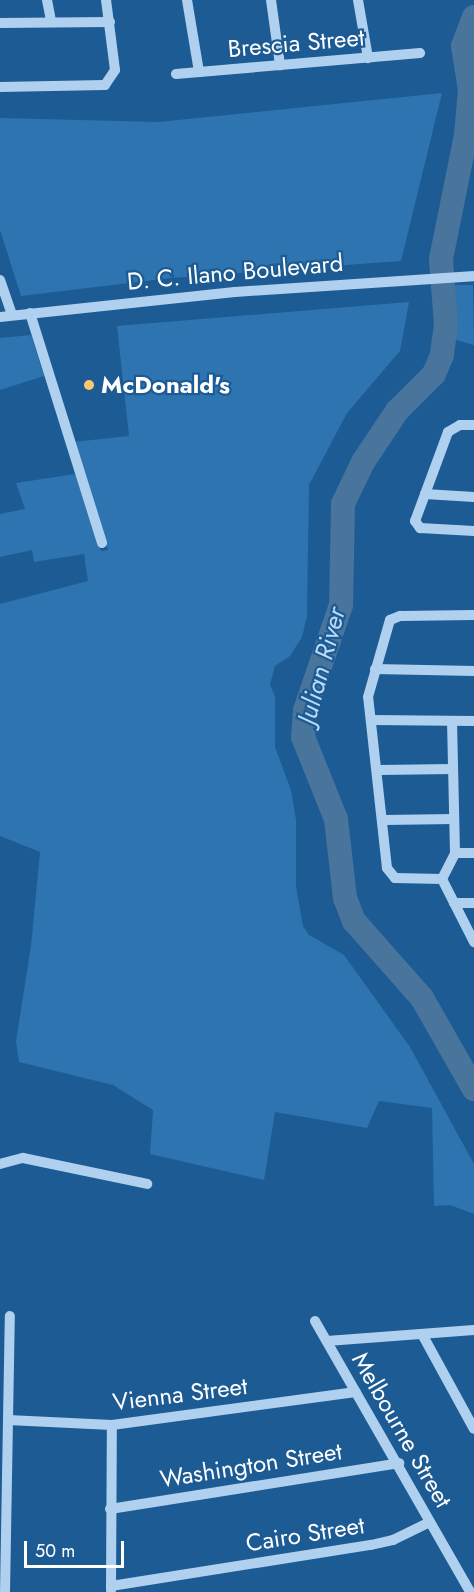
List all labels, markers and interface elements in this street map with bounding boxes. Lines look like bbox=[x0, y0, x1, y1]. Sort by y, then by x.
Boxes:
street label: Brescia Street bbox=[226, 23, 366, 63]
street label: D. C. Ilano Boulevard bbox=[126, 248, 344, 296]
place label: McDonald's bbox=[101, 371, 230, 399]
marker: McDonald's bbox=[82, 378, 96, 392]
water label: Julian River bbox=[291, 604, 353, 728]
street label: Melbourne Street bbox=[346, 1347, 458, 1513]
street label: Vienna Street bbox=[111, 1371, 249, 1417]
street label: Washington Street bbox=[158, 1436, 344, 1494]
street label: Cairo Street bbox=[244, 1510, 366, 1558]
scale bar bbox=[27, 1529, 128, 1567]
text: 50 m bbox=[35, 1538, 75, 1564]

